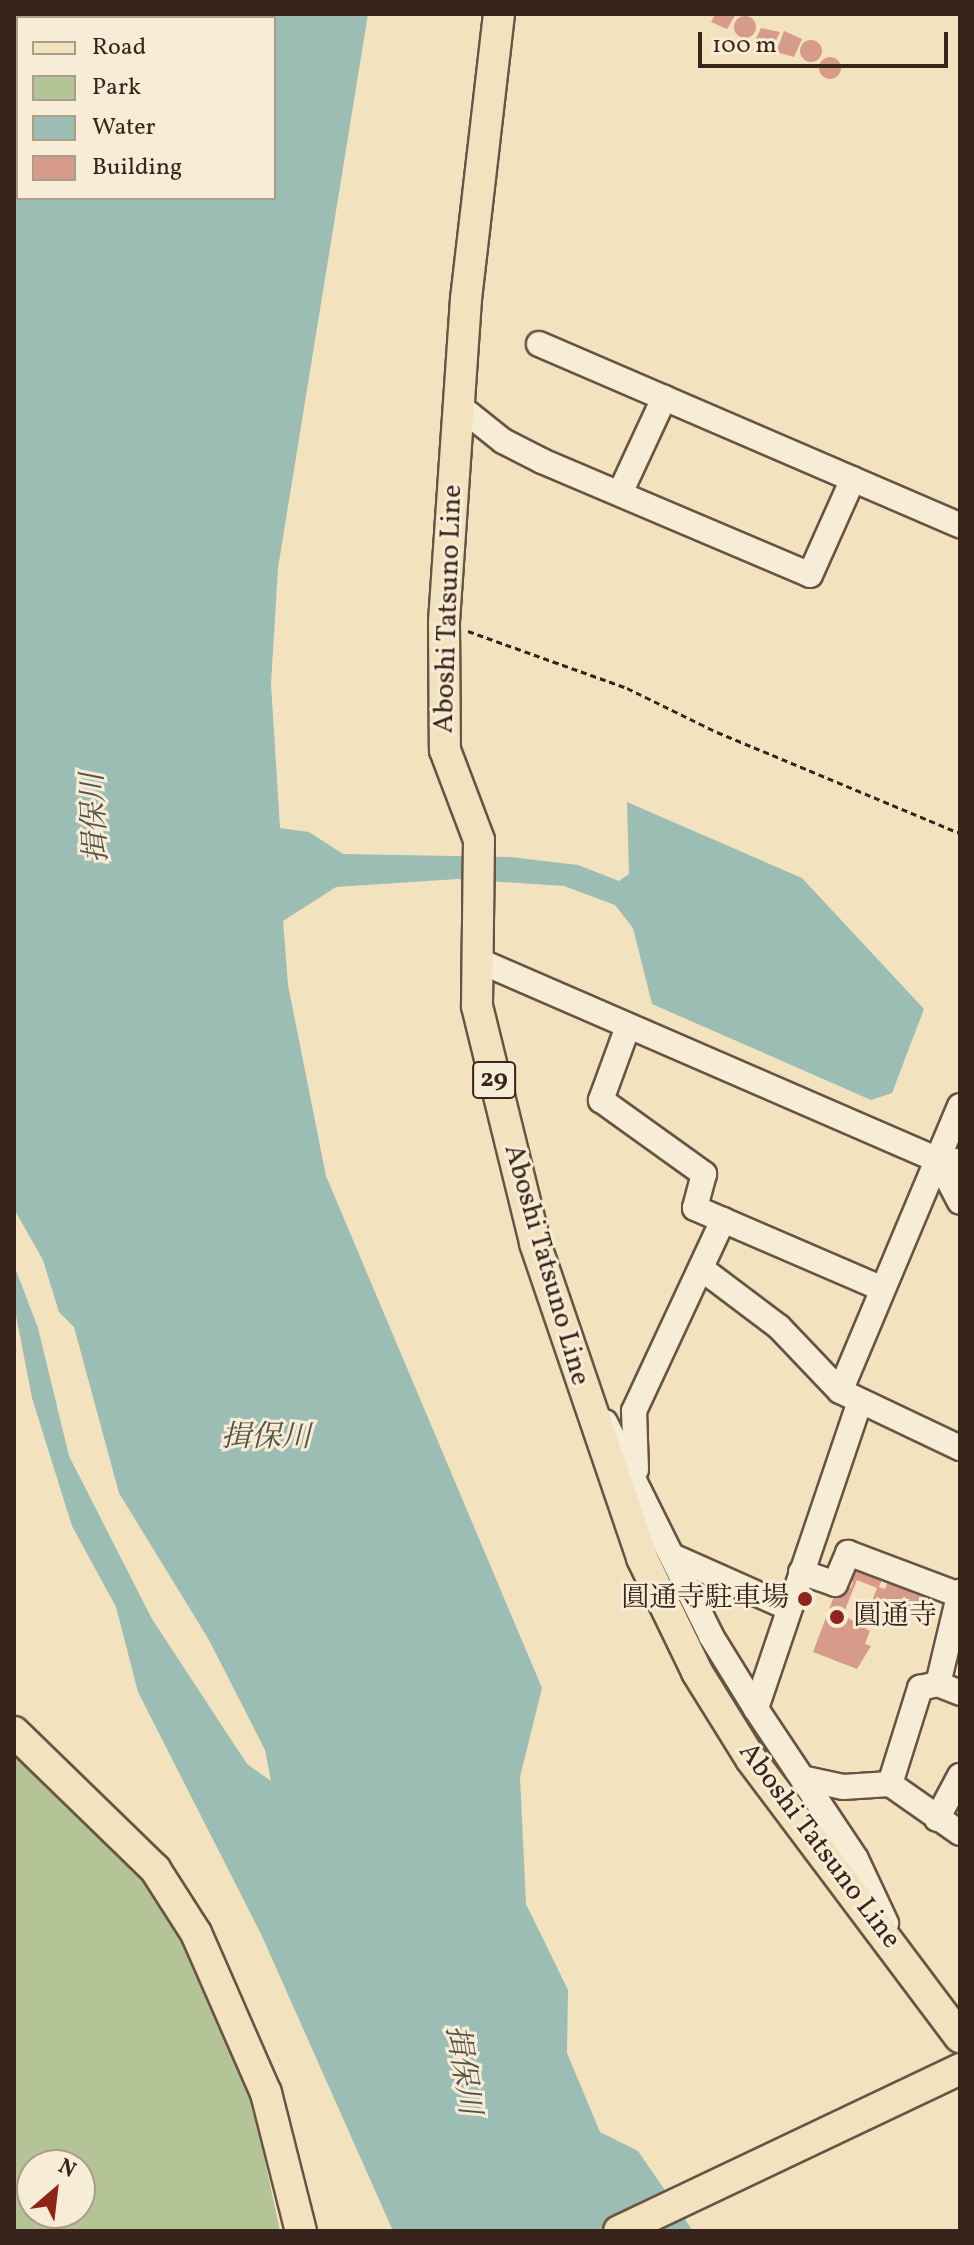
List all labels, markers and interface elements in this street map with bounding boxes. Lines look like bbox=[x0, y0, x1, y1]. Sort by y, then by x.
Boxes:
legend bbox=[16, 16, 276, 200]
scale bar bbox=[702, 16, 952, 66]
text: 100 m bbox=[712, 29, 777, 63]
text: Road bbox=[92, 31, 146, 65]
text: Park bbox=[92, 71, 141, 105]
text: Water bbox=[92, 111, 156, 145]
text: Building bbox=[92, 151, 182, 185]
street label: Aboshi Tatsuno Line bbox=[428, 484, 470, 734]
water label: 揖保川 bbox=[76, 772, 116, 864]
road number: 29 bbox=[472, 1058, 516, 1102]
street label: Aboshi Tatsuno Line bbox=[495, 1140, 597, 1390]
water label: 揖保川 bbox=[221, 1420, 311, 1456]
place label: 圓通寺駐車場 bbox=[621, 1582, 789, 1616]
marker: 圓通寺駐車場 bbox=[796, 1590, 814, 1608]
place label: 圓通寺 bbox=[853, 1600, 937, 1634]
marker: 圓通寺 bbox=[828, 1608, 846, 1626]
street label: Aboshi Tatsuno Line bbox=[730, 1736, 908, 1956]
water label: 揖保川 bbox=[437, 2023, 487, 2117]
north arrow bbox=[16, 2149, 96, 2229]
text: N bbox=[52, 2152, 81, 2187]

